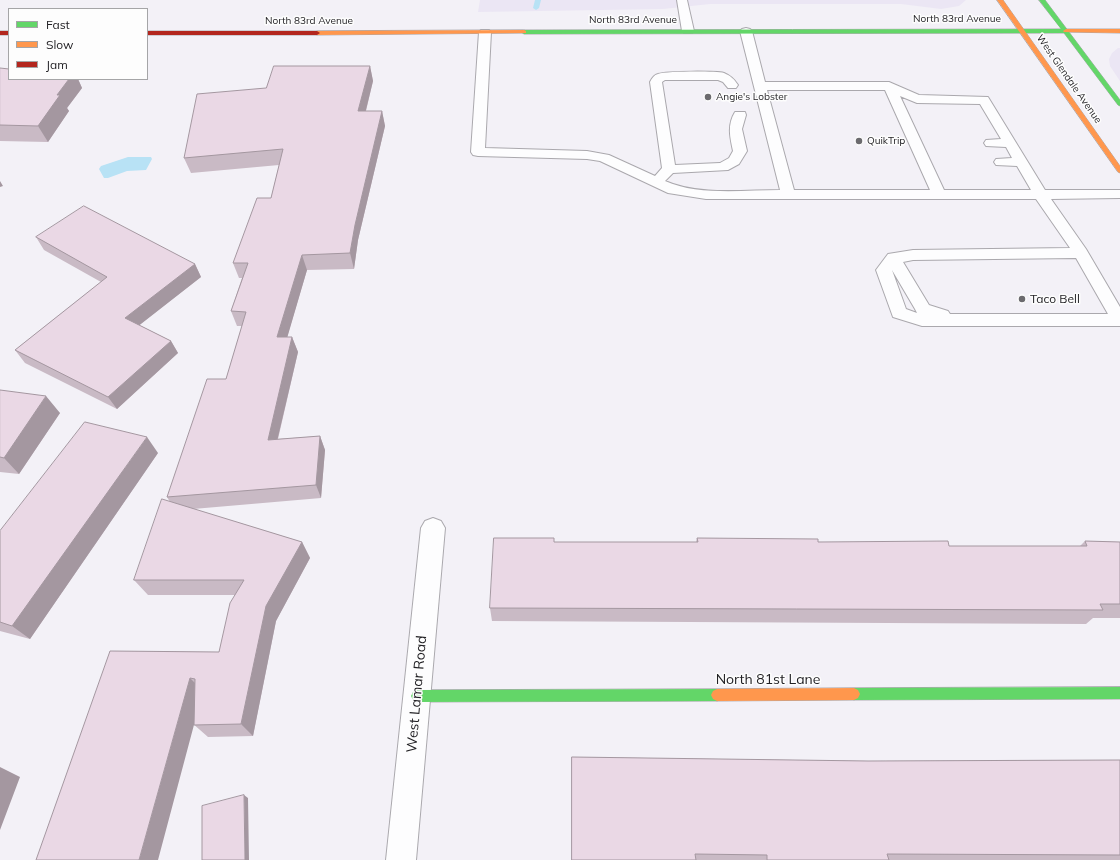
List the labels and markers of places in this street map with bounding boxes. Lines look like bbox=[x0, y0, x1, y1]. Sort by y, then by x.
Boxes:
place label: Angie's Lobster bbox=[716, 91, 787, 103]
marker: Angie's Lobster bbox=[703, 92, 713, 102]
place label: QuikTrip bbox=[867, 135, 905, 147]
marker: QuikTrip bbox=[854, 136, 864, 146]
place label: Taco Bell bbox=[1030, 292, 1080, 306]
marker: Taco Bell bbox=[1017, 294, 1027, 304]

